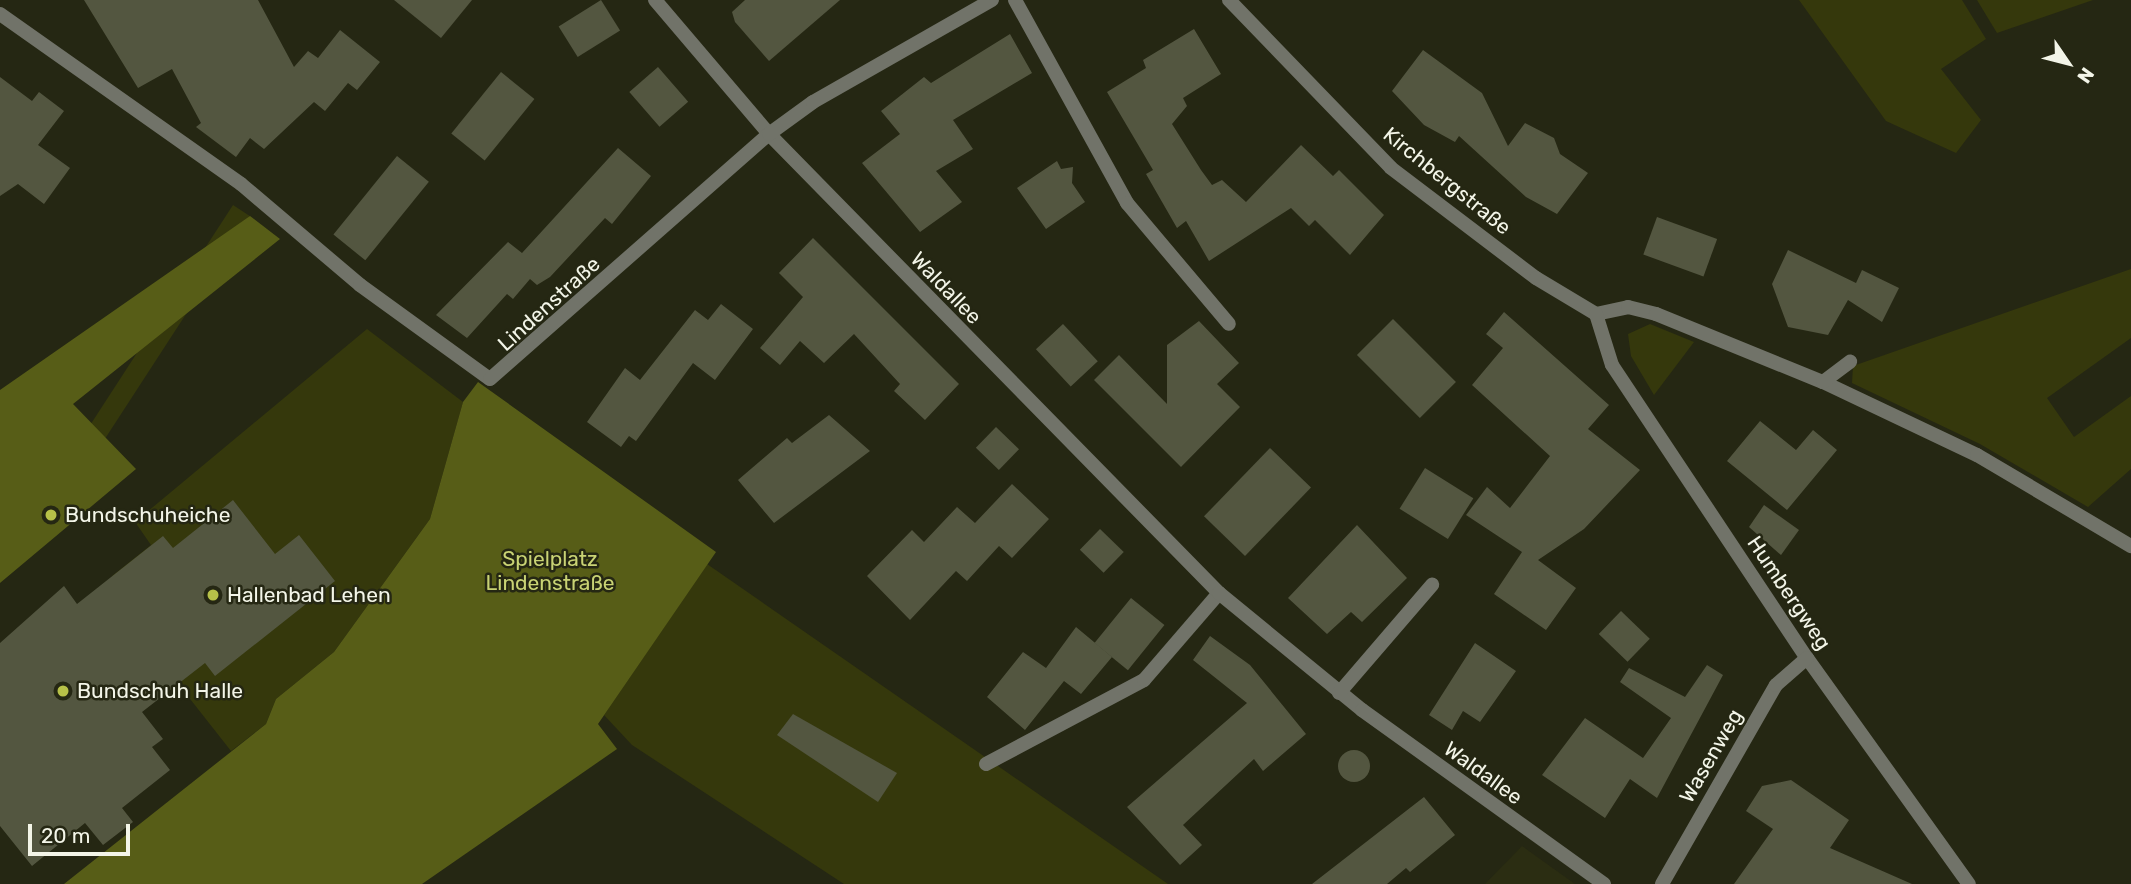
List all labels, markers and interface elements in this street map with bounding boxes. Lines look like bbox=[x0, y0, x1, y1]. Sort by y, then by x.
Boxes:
north arrow bbox=[2033, 28, 2103, 98]
text: N bbox=[2072, 63, 2099, 88]
street label: Kirchbergstraße bbox=[1378, 122, 1516, 240]
street label: Waldallee bbox=[905, 247, 987, 329]
street label: Lindenstraße bbox=[493, 251, 605, 357]
place label: Bundschuheiche bbox=[65, 502, 230, 528]
marker: Bundschuheiche bbox=[43, 507, 59, 523]
street label: Humbergweg bbox=[1742, 531, 1836, 655]
park label: Spielplatz Lindenstraße bbox=[485, 546, 615, 596]
place label: Hallenbad Lehen bbox=[227, 582, 391, 608]
marker: Hallenbad Lehen bbox=[205, 587, 221, 603]
place label: Bundschuh Halle bbox=[77, 678, 243, 704]
marker: Bundschuh Halle bbox=[55, 683, 71, 699]
street label: Wasenweg bbox=[1674, 705, 1748, 807]
street label: Waldallee bbox=[1439, 736, 1527, 810]
scale bar bbox=[32, 810, 133, 854]
text: 20 m bbox=[41, 823, 90, 848]

